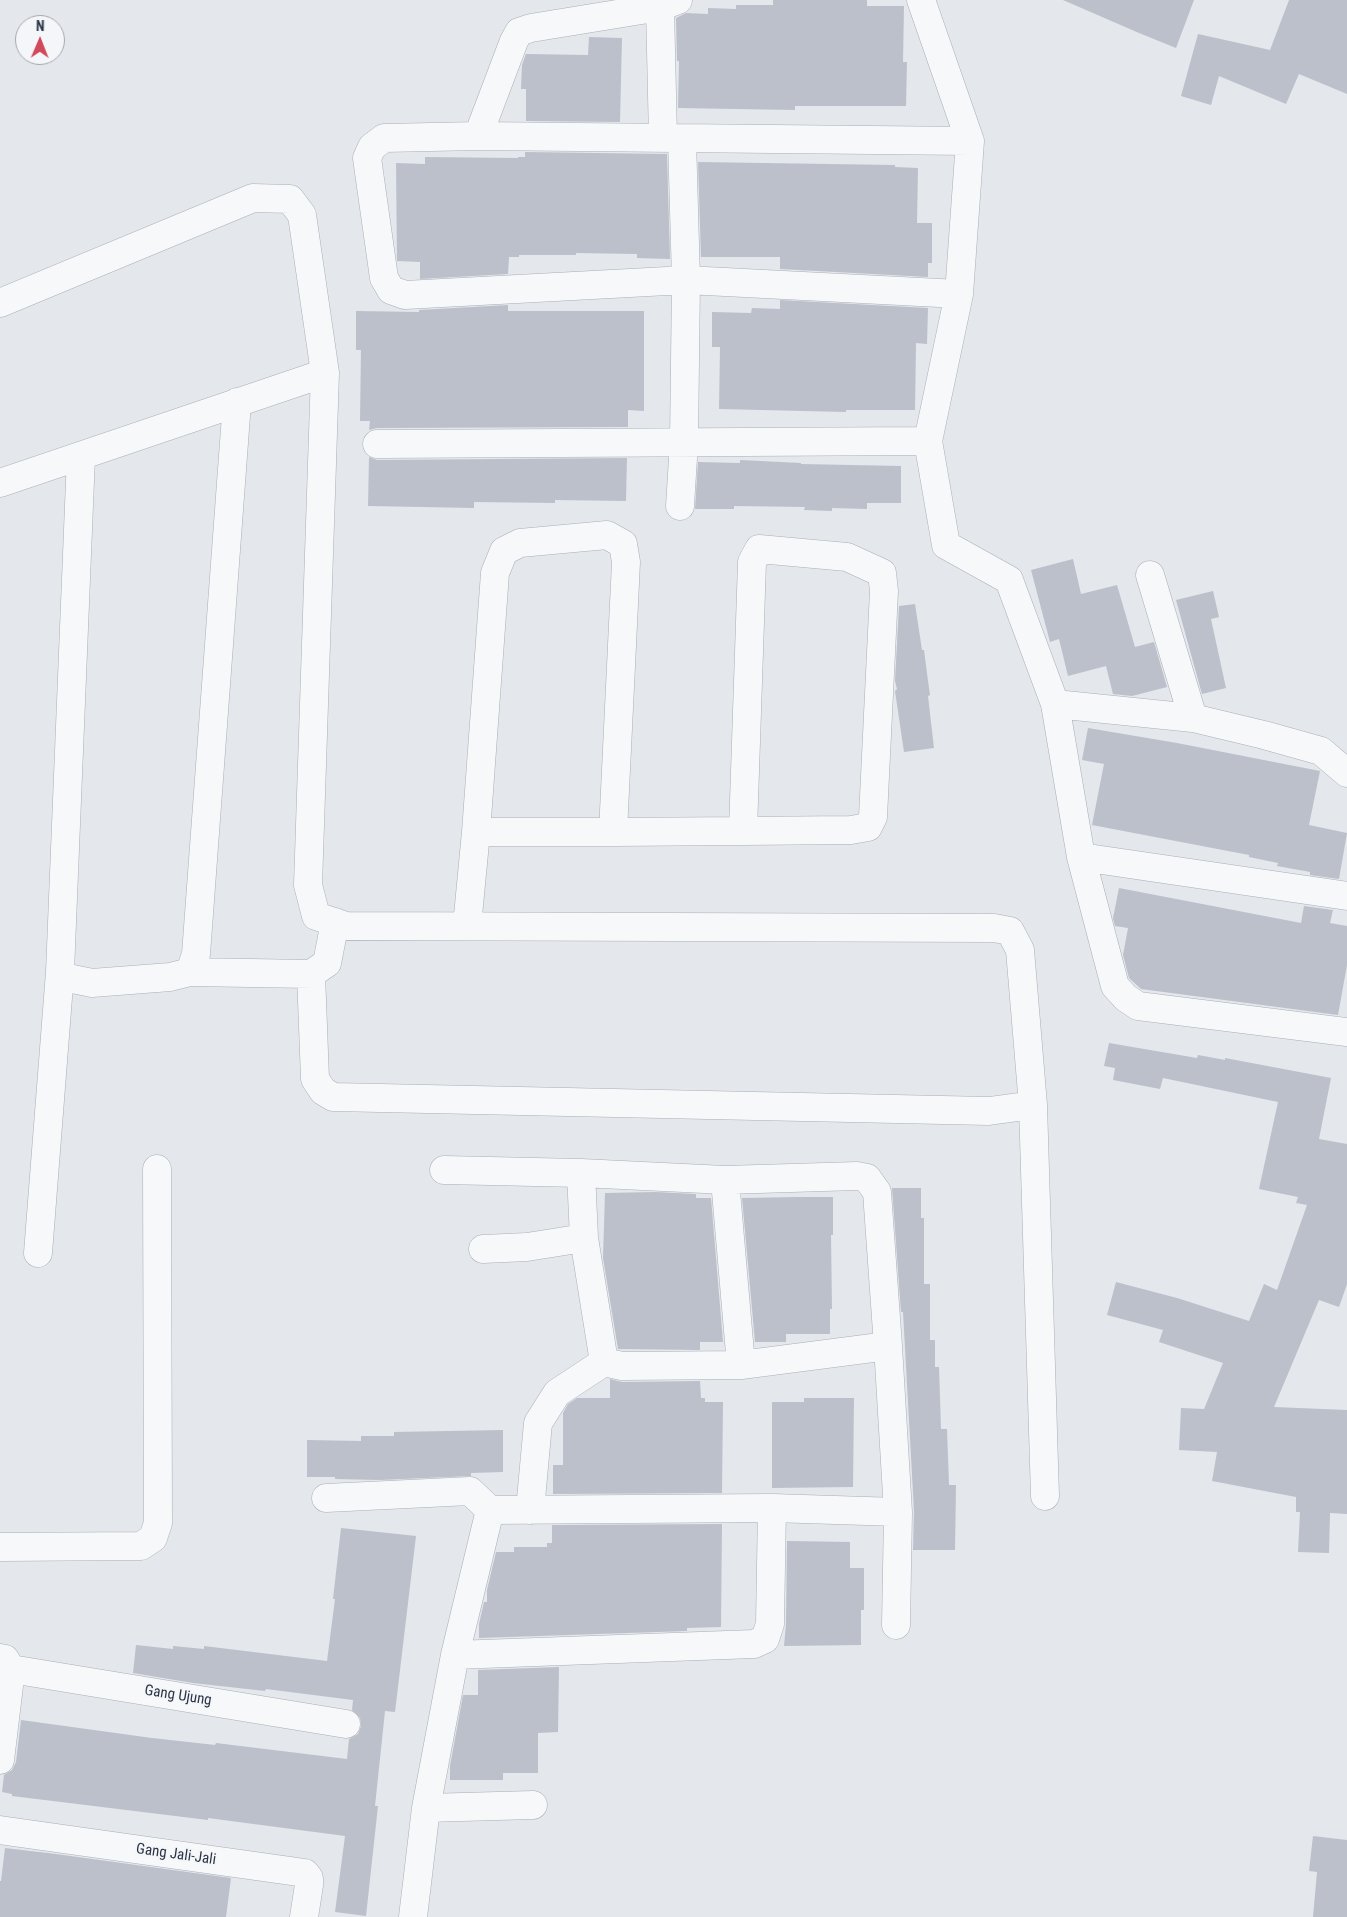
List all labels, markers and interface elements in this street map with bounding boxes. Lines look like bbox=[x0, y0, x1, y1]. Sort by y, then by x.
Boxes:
north arrow bbox=[15, 15, 65, 65]
text: N bbox=[36, 18, 45, 34]
street label: Gang Ujung bbox=[143, 1682, 213, 1710]
street label: Gang Jali-Jali bbox=[135, 1840, 217, 1870]

